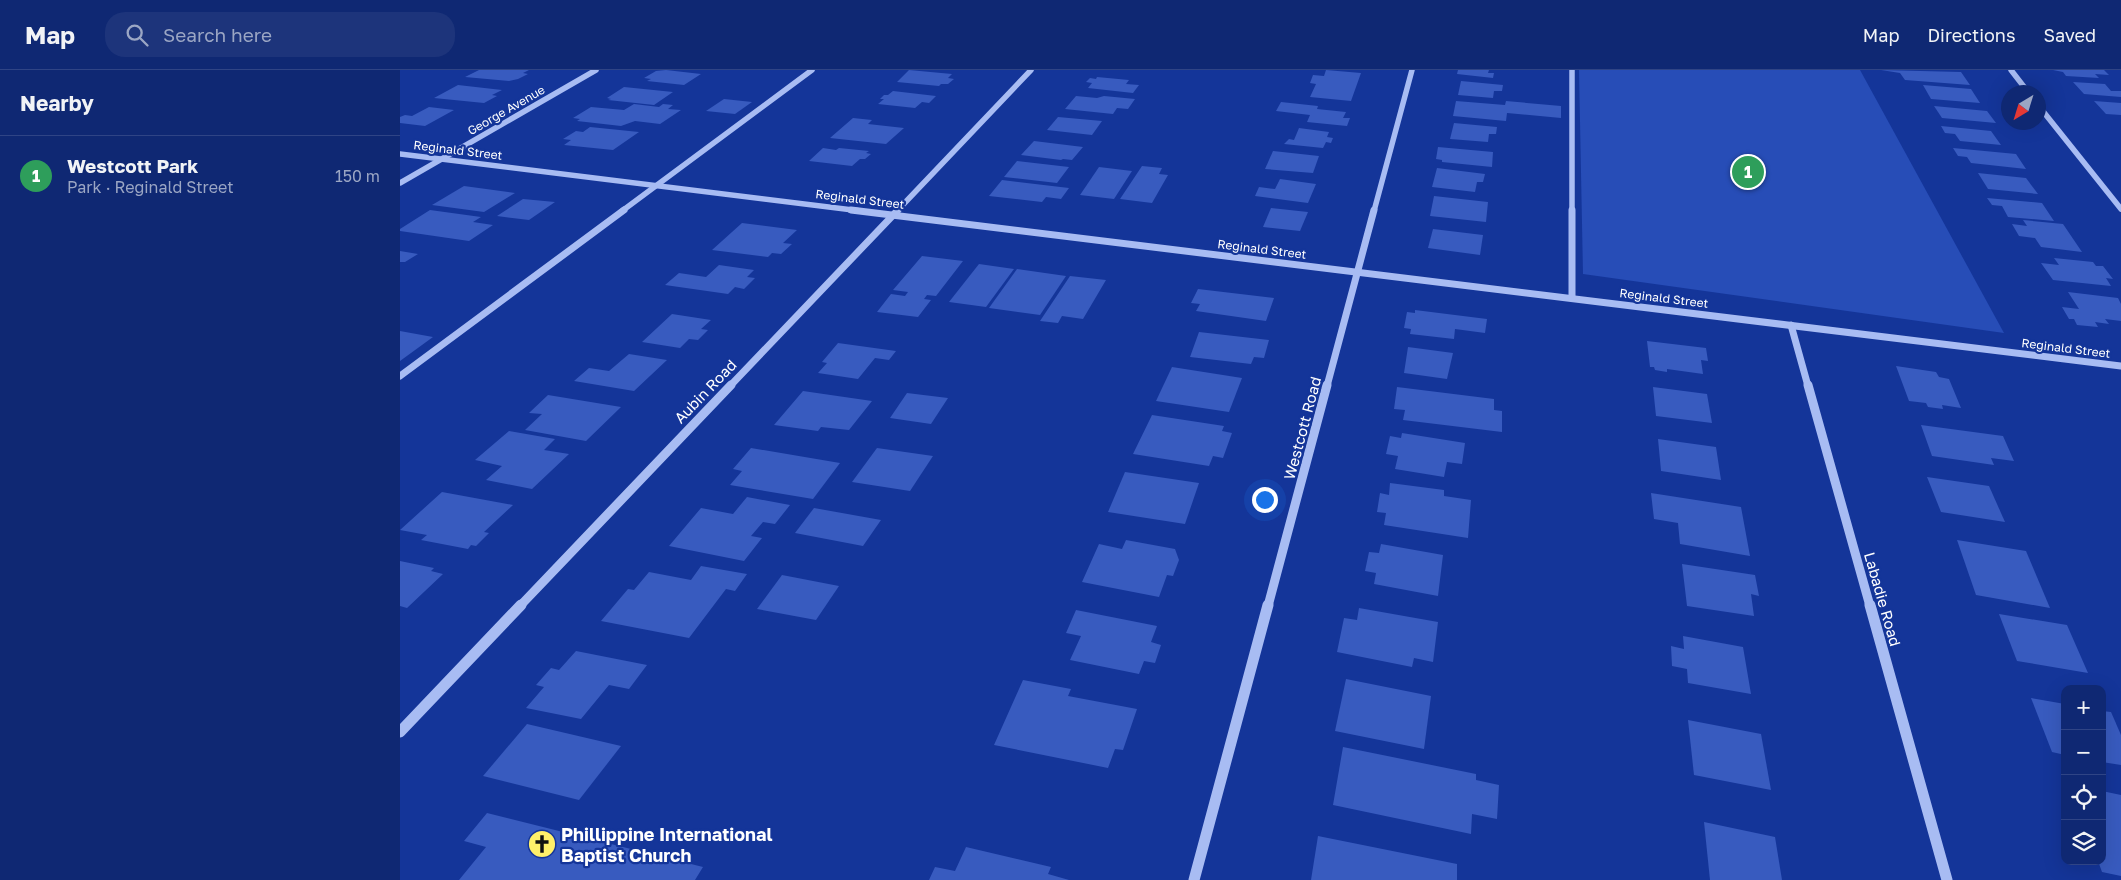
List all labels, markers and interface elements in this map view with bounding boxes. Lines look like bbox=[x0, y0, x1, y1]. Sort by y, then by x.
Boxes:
search box bbox=[105, 12, 455, 57]
text: Map bbox=[25, 20, 75, 49]
icon: search bbox=[123, 21, 151, 49]
text: Search here bbox=[163, 23, 272, 46]
text: Map bbox=[1863, 24, 1899, 46]
text: Directions bbox=[1927, 24, 2015, 46]
text: Saved bbox=[2043, 24, 2096, 46]
street label: George Avenue bbox=[465, 82, 547, 138]
north arrow bbox=[2001, 85, 2046, 130]
text: Nearby bbox=[20, 90, 94, 116]
street label: Reginald Street bbox=[413, 137, 503, 163]
pin: 1 bbox=[1732, 153, 1764, 191]
text: Westcott Park bbox=[67, 154, 198, 177]
text: 1 bbox=[32, 166, 40, 186]
text: 150 m bbox=[335, 166, 380, 186]
text: Park · Reginald Street bbox=[67, 177, 234, 197]
street label: Reginald Street bbox=[815, 186, 905, 212]
street label: Reginald Street bbox=[1217, 236, 1307, 262]
street label: Reginald Street bbox=[1619, 285, 1709, 311]
street label: Reginald Street bbox=[2021, 335, 2111, 361]
street label: Aubin Road bbox=[670, 355, 740, 427]
street label: Westcott Road bbox=[1280, 374, 1324, 482]
your location bbox=[1252, 487, 1278, 513]
street label: Labadie Road bbox=[1861, 550, 1905, 648]
map controls bbox=[2061, 685, 2106, 865]
button: + bbox=[2061, 685, 2106, 730]
button: − bbox=[2061, 730, 2106, 775]
button: locate bbox=[2061, 775, 2106, 820]
button: layers bbox=[2061, 820, 2106, 865]
place label: Phillippine International Baptist Church bbox=[561, 823, 772, 866]
church icon: Phillippine International Baptist Church bbox=[527, 829, 557, 859]

